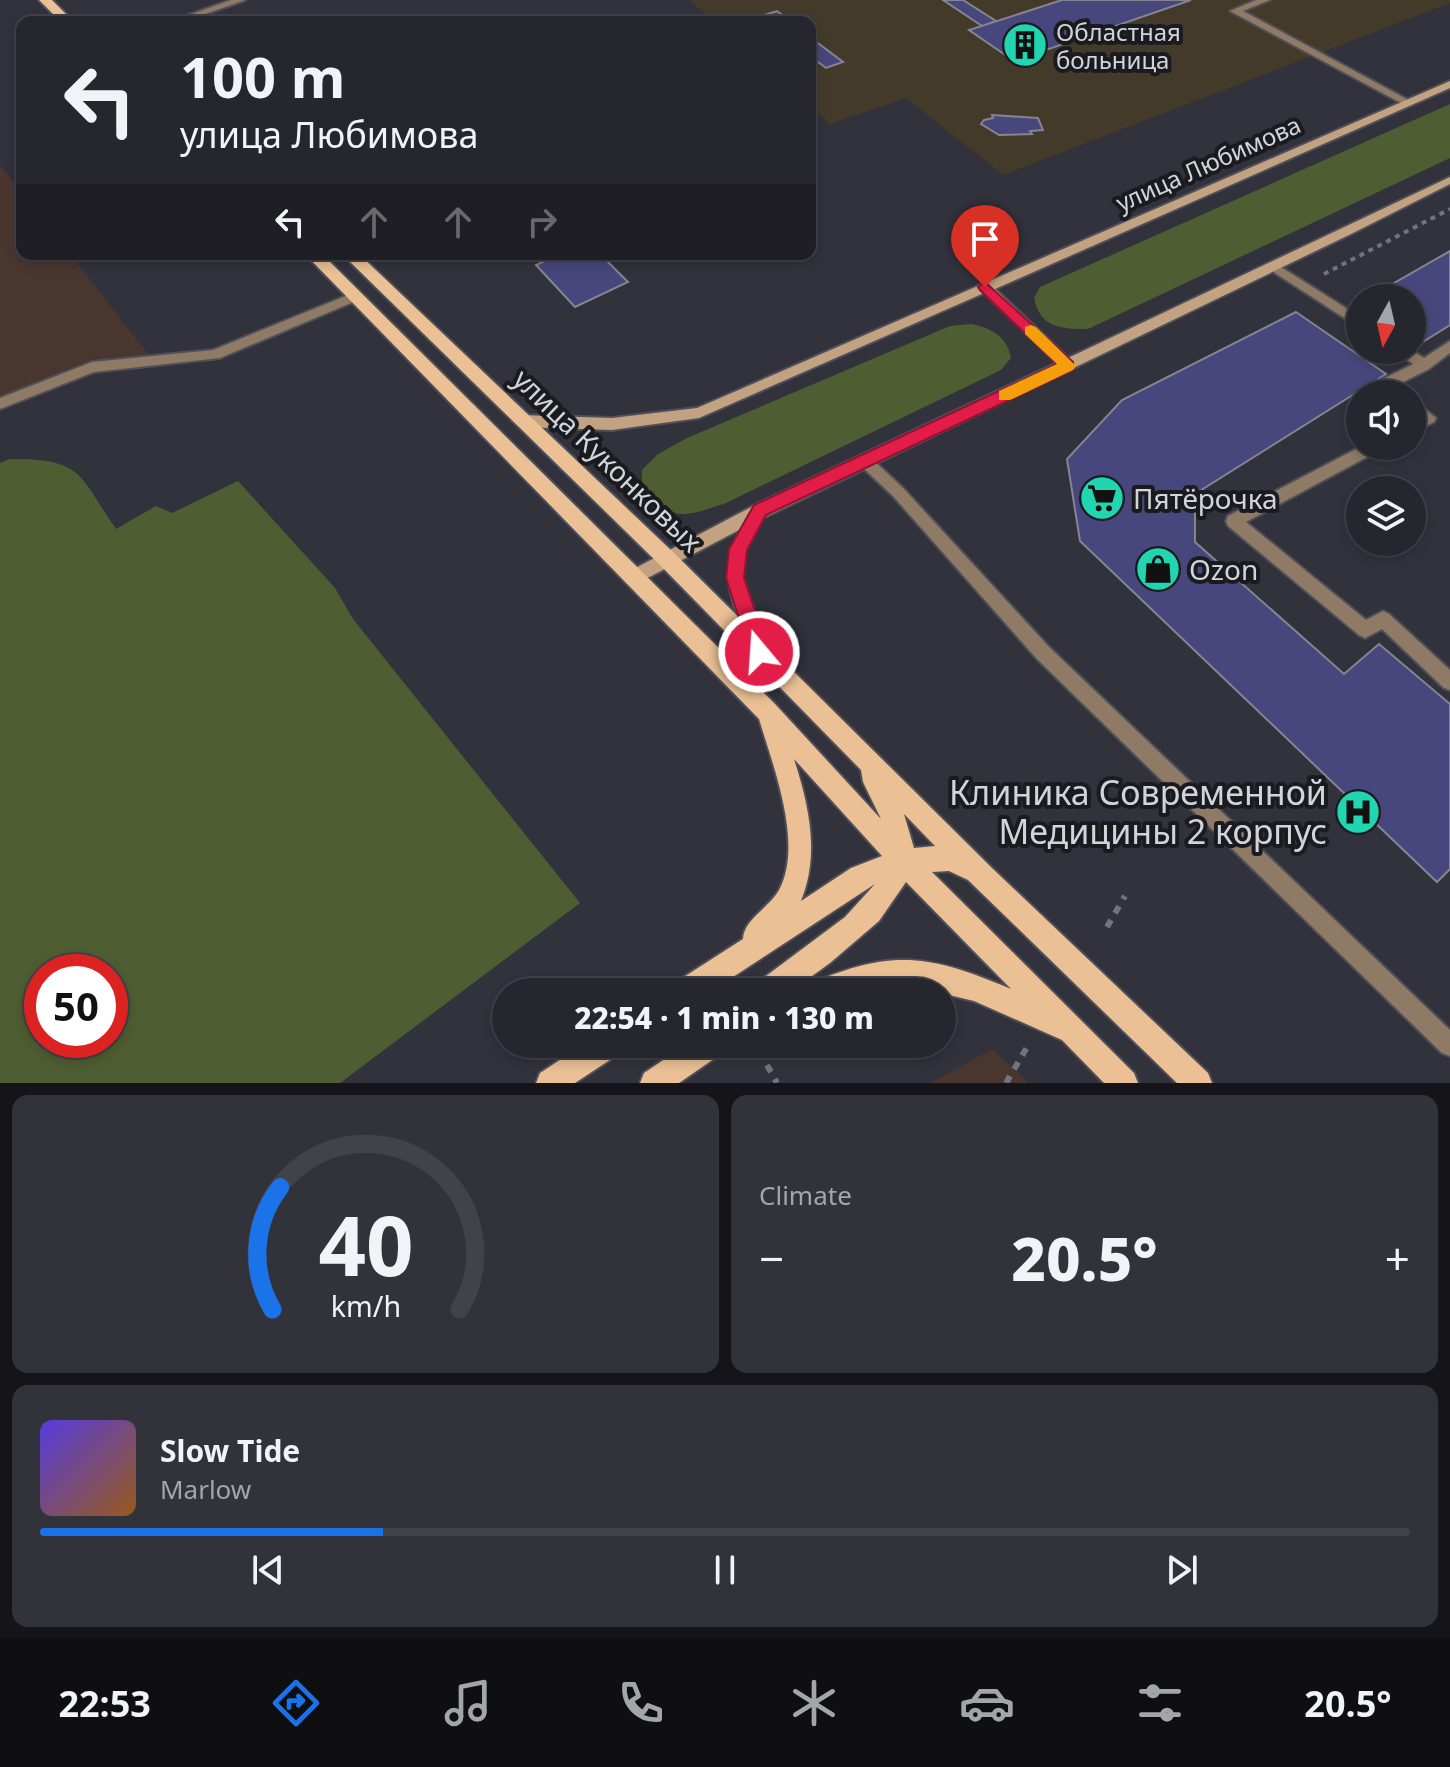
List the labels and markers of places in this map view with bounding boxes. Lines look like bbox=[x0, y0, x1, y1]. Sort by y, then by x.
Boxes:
place label: Областная больница bbox=[1056, 15, 1181, 76]
building icon: Областная больница bbox=[1001, 21, 1049, 69]
pin bbox=[951, 205, 1019, 287]
supermarket icon: Пятёрочка bbox=[1078, 474, 1126, 522]
place label: Пятёрочка bbox=[1133, 479, 1278, 517]
shop icon: Ozon bbox=[1134, 545, 1182, 593]
place label: Ozon bbox=[1189, 550, 1258, 588]
place label: Клиника Современной Медицины 2 корпус bbox=[949, 769, 1327, 854]
hospital icon: Клиника Современной Медицины 2 корпус bbox=[1334, 788, 1382, 836]

